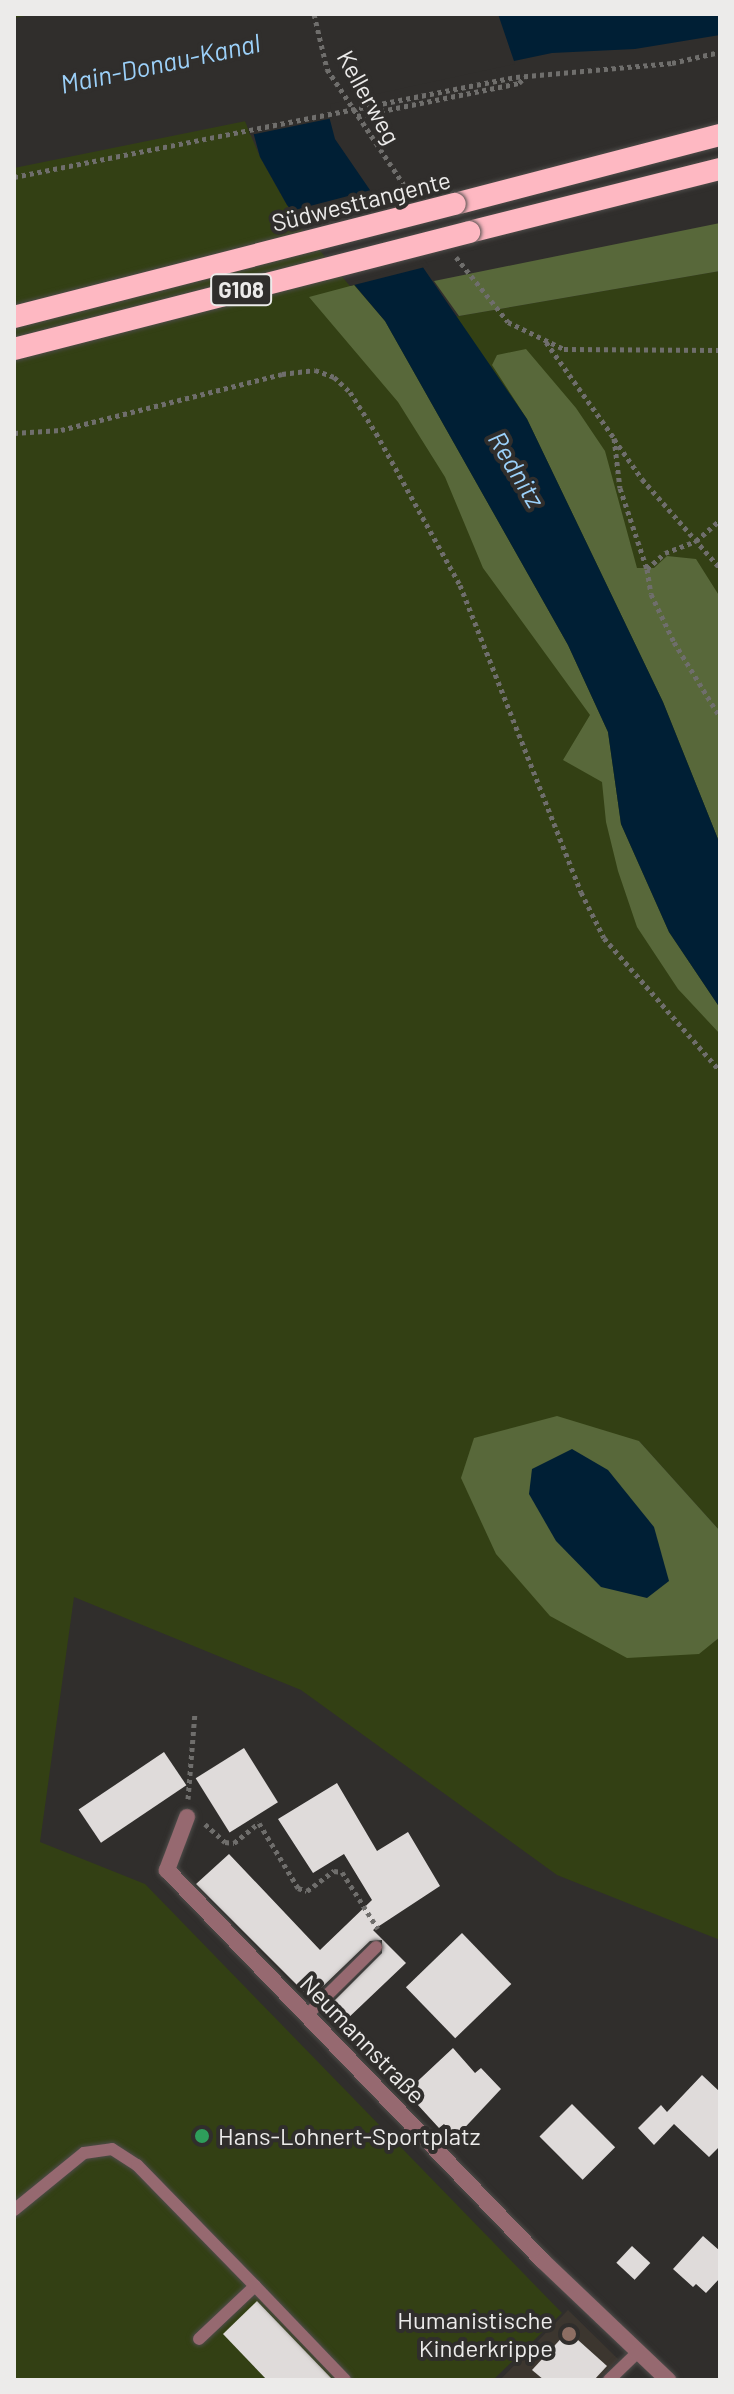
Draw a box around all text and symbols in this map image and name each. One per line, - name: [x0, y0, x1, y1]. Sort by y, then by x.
- water label: Main-Donau-Kanal: [57, 27, 263, 99]
- street label: Kellerweg: [331, 45, 407, 149]
- street label: Südwesttangente: [269, 165, 453, 237]
- road number: G108: [209, 272, 273, 308]
- water label: Rednitz: [482, 425, 552, 513]
- street label: Neumannstraße: [295, 1969, 431, 2109]
- place label: Hans-Lohnert-Sportplatz: [218, 2122, 480, 2150]
- marker: Hans-Lohnert-Sportplatz: [193, 2127, 211, 2145]
- place label: Humanistische Kinderkrippe: [397, 2306, 553, 2362]
- marker: Humanistische Kinderkrippe: [560, 2325, 578, 2343]

